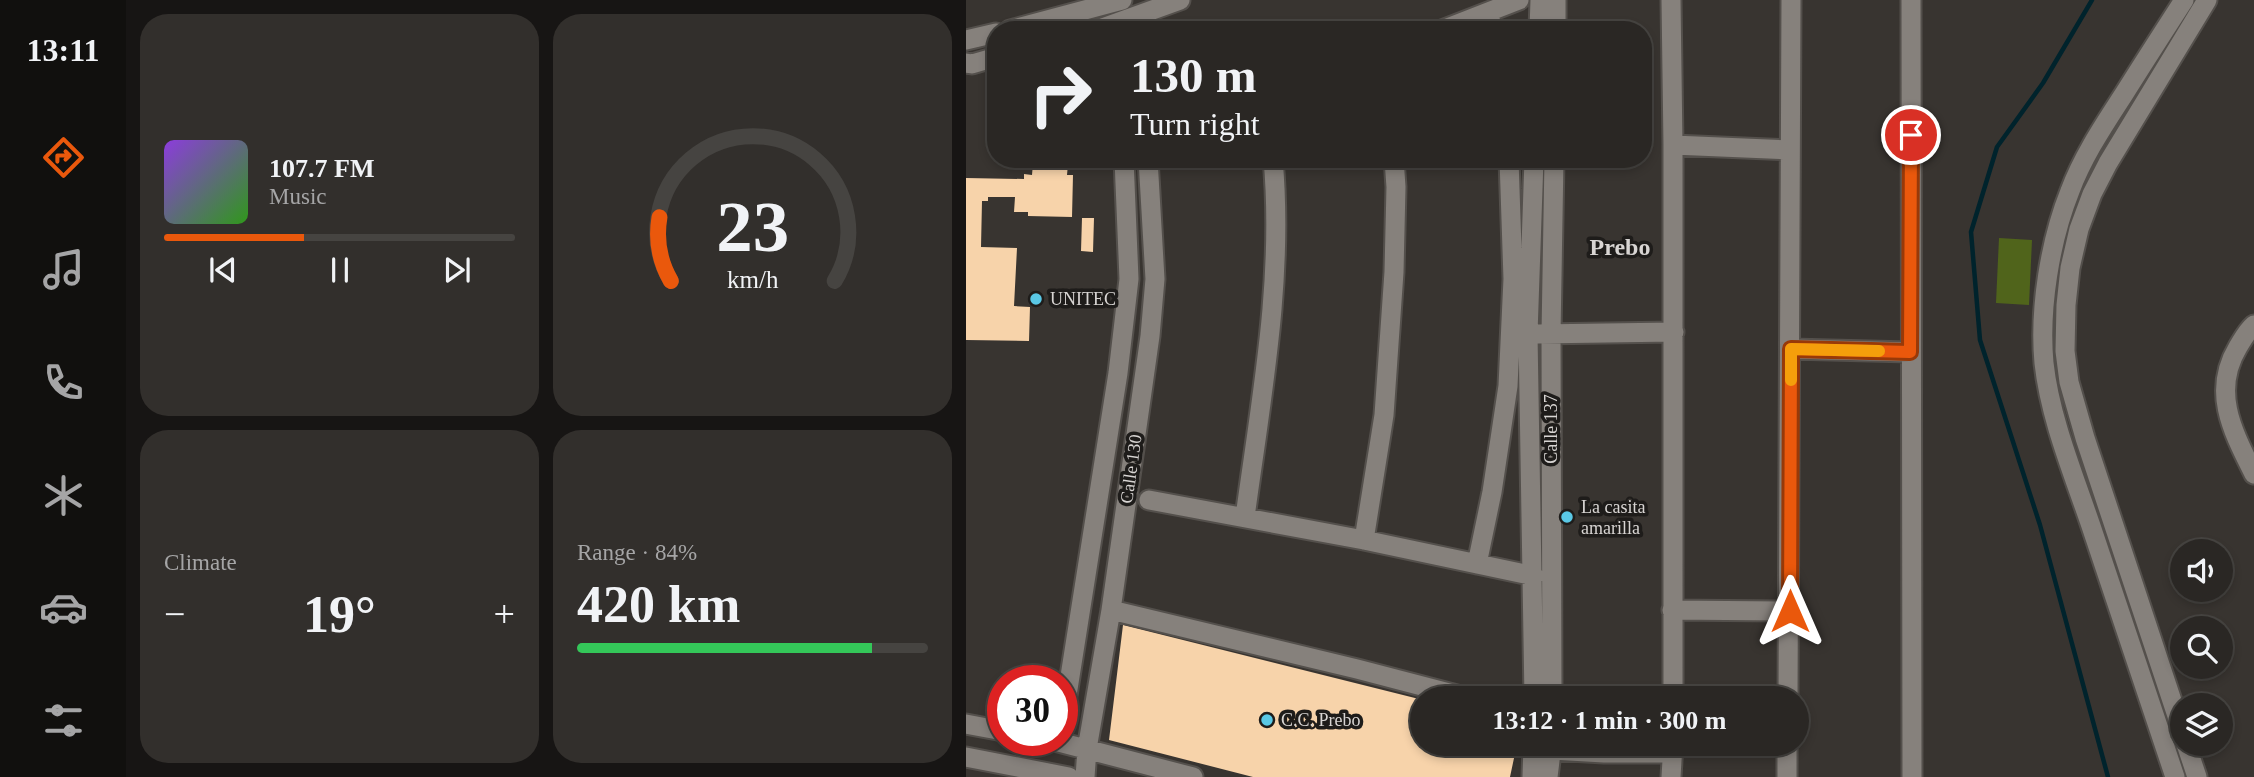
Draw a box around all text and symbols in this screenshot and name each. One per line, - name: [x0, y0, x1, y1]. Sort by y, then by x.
- text: 13:11: [27, 32, 99, 68]
- text: 130 m: [1130, 48, 1257, 103]
- icon: right: [1015, 49, 1106, 140]
- pin: [1881, 105, 1941, 165]
- text: Turn right: [1130, 106, 1260, 142]
- icon: arrive: [1892, 116, 1930, 154]
- icon: directions: [39, 133, 88, 182]
- text: 107.7 FM: [269, 154, 374, 183]
- text: Music: [269, 184, 327, 209]
- text: 23: [716, 186, 789, 267]
- district label: Prebo: [1590, 234, 1650, 260]
- icon: music: [39, 245, 88, 294]
- icon: previous: [204, 251, 242, 289]
- icon: pause: [321, 251, 359, 289]
- icon: next: [438, 251, 476, 289]
- text: km/h: [727, 266, 779, 293]
- place label: UNITEC: [1050, 289, 1116, 309]
- marker: UNITEC: [1028, 291, 1044, 307]
- icon: phone: [39, 358, 88, 407]
- street label: Calle 137: [1541, 394, 1561, 464]
- street label: Calle 130: [1116, 433, 1146, 505]
- icon: climate: [39, 471, 88, 520]
- place label: La casita amarilla: [1581, 497, 1645, 538]
- marker: La casita amarilla: [1559, 509, 1575, 525]
- map controls: [2170, 539, 2233, 756]
- button: sound: [2170, 539, 2233, 602]
- text: Range · 84%: [577, 540, 697, 565]
- text: Climate: [164, 550, 237, 575]
- position arrow: [1753, 574, 1827, 648]
- text: 420 km: [577, 576, 740, 633]
- icon: car: [39, 583, 88, 632]
- text: 19°: [303, 586, 376, 643]
- text: −: [164, 593, 185, 635]
- text: +: [494, 593, 515, 635]
- button: search: [2170, 616, 2233, 679]
- speed limit sign: 30: [987, 665, 1078, 756]
- button: layers: [2170, 693, 2233, 756]
- icon: filters: [39, 696, 88, 745]
- text: 13:12 · 1 min · 300 m: [1493, 706, 1727, 735]
- place label: C.C. Prebo: [1281, 710, 1361, 730]
- marker: C.C. Prebo: [1259, 712, 1275, 728]

